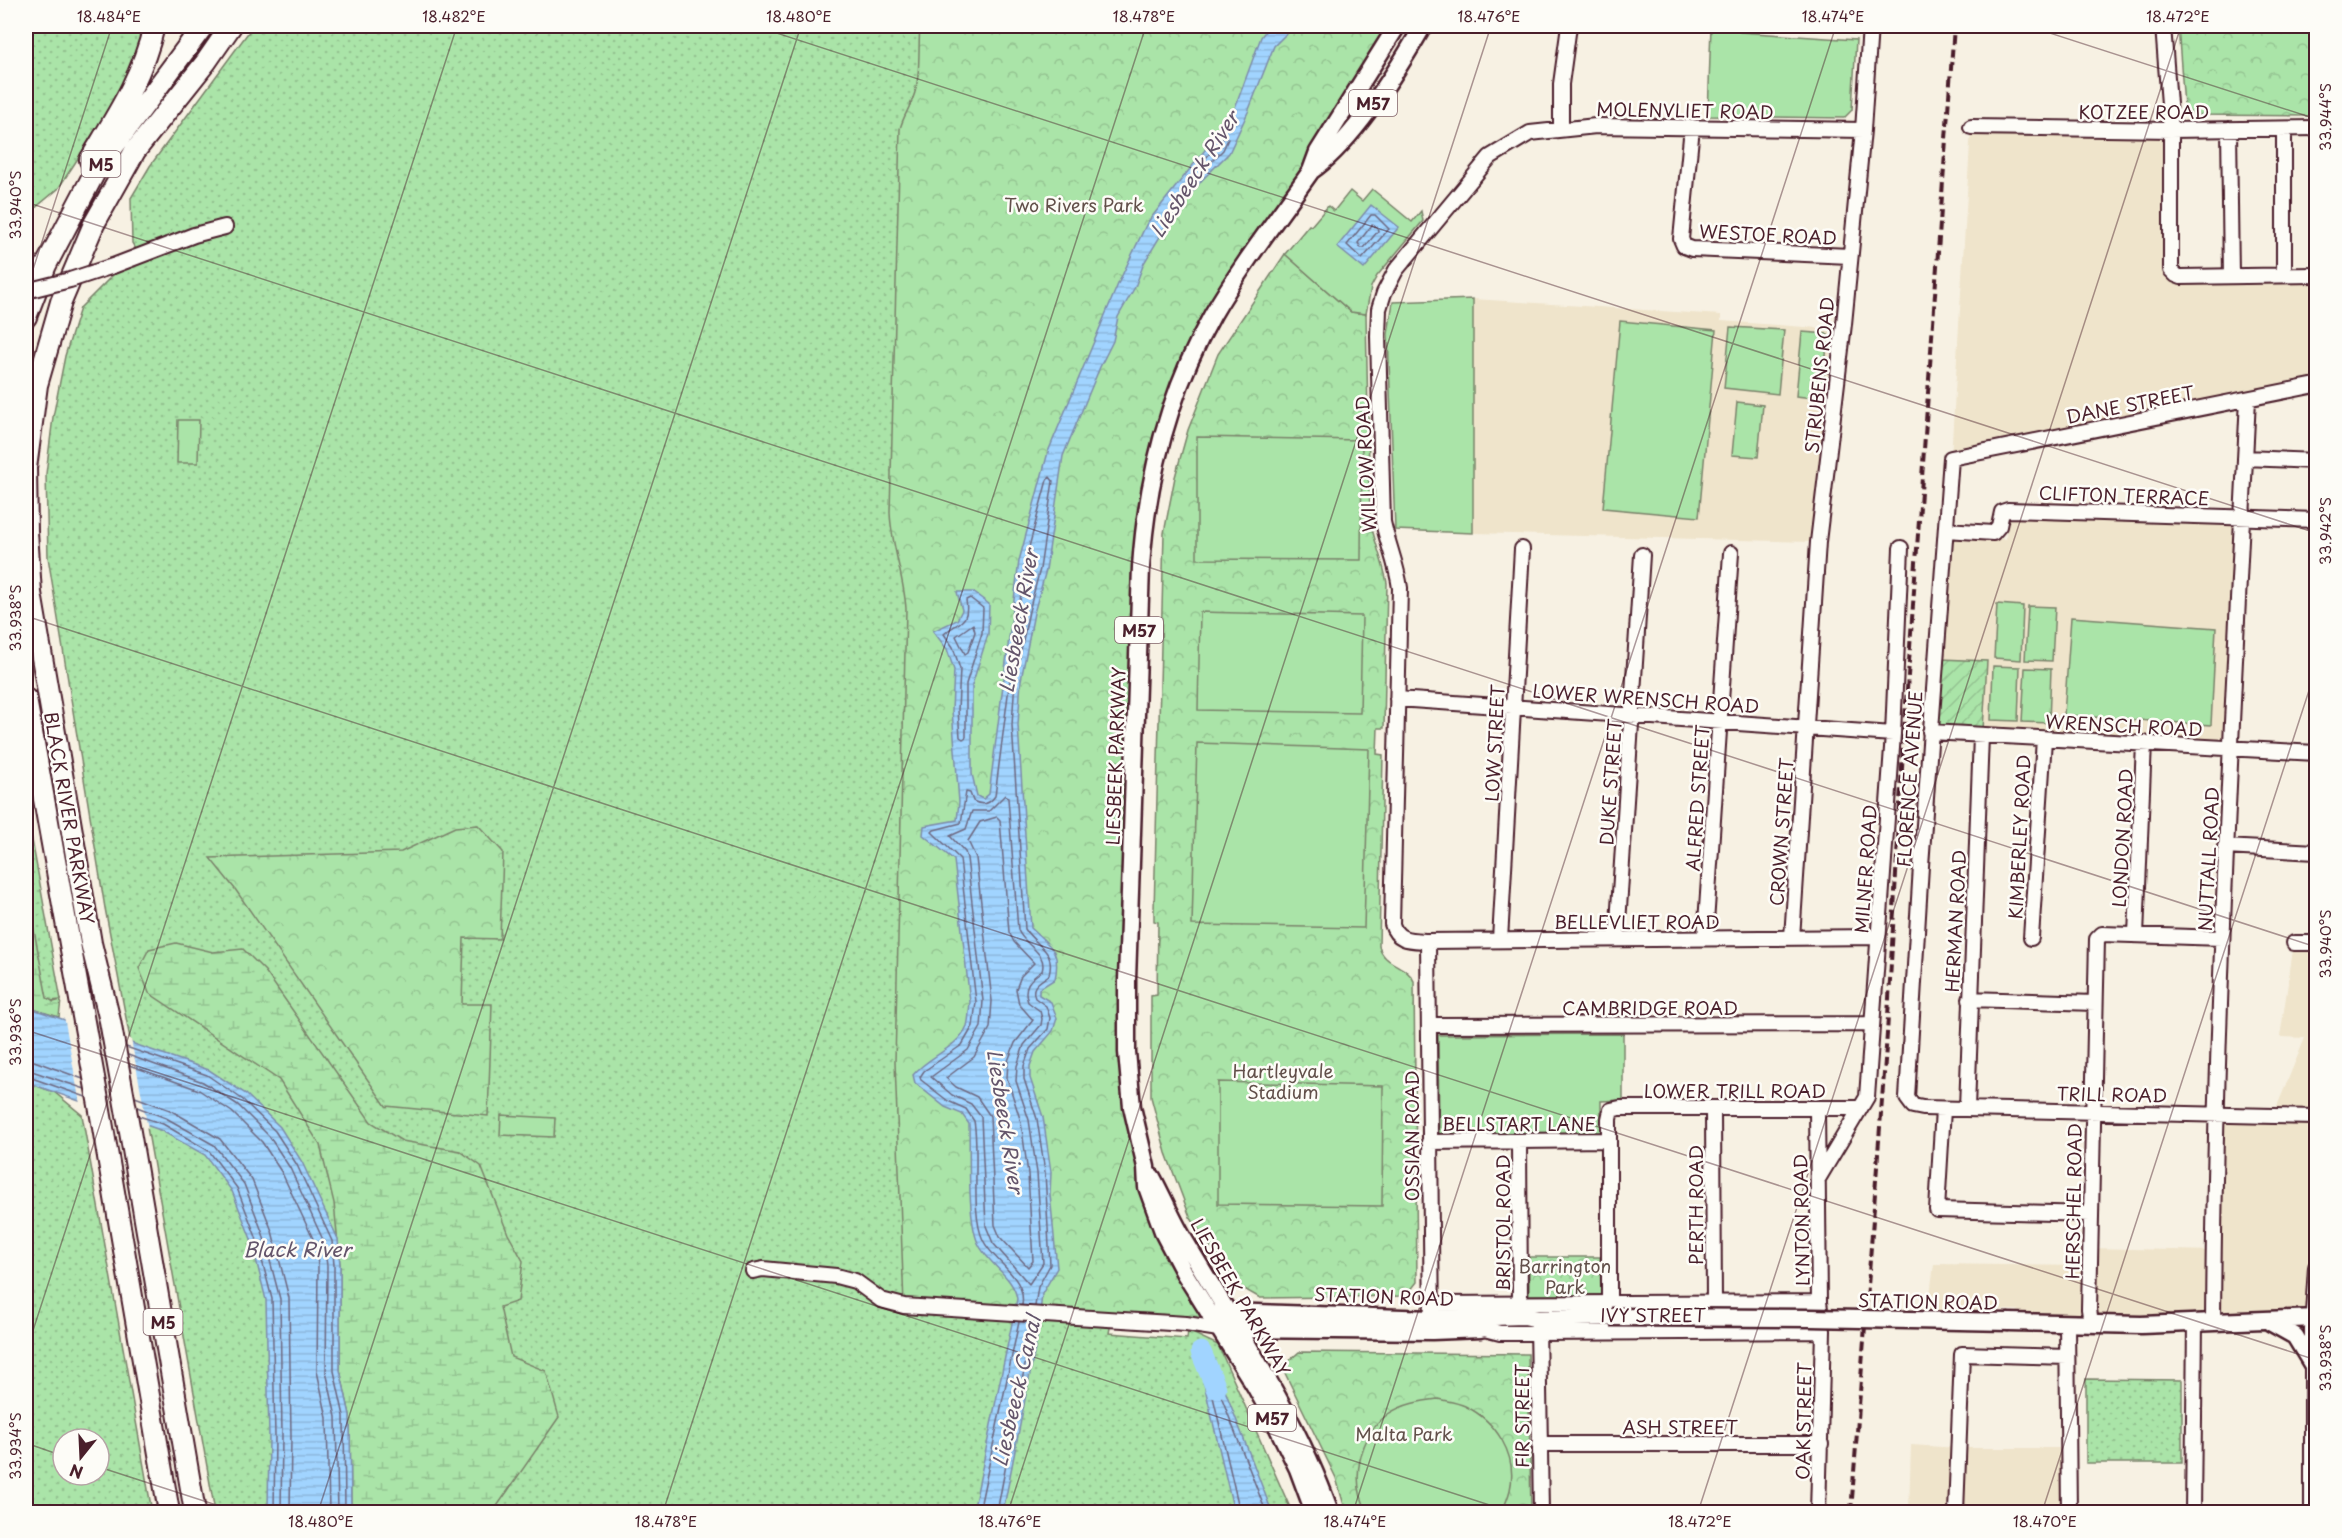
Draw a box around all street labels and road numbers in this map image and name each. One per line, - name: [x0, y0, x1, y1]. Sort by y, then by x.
- road number: M57: [1349, 90, 1397, 116]
- street label: MOLENVLIET ROAD: [1596, 95, 1774, 125]
- street label: KOTZEE ROAD: [2079, 98, 2209, 125]
- road number: M5: [82, 151, 120, 177]
- street label: WESTOE ROAD: [1698, 217, 1838, 251]
- street label: STRUBENS ROAD: [1797, 295, 1841, 455]
- street label: DANE STREET: [2063, 378, 2197, 430]
- street label: WILLOW ROAD: [1348, 395, 1382, 533]
- street label: CLIFTON TERRACE: [2038, 479, 2210, 511]
- road number: M57: [1115, 617, 1163, 643]
- street label: LIESBEEK PARKWAY: [1098, 666, 1132, 846]
- street label: LOWER WRENSCH ROAD: [1532, 677, 1760, 719]
- street label: LOW STREET: [1477, 683, 1511, 802]
- street label: FLORENCE AVENUE: [1889, 690, 1929, 868]
- street label: WRENSCH ROAD: [2045, 707, 2203, 743]
- street label: BLACK RIVER PARKWAY: [38, 710, 102, 927]
- street label: DUKE STREET: [1592, 717, 1628, 846]
- street label: ALFRED STREET: [1678, 723, 1716, 872]
- street label: KIMBERLEY ROAD: [2001, 754, 2037, 920]
- street label: CROWN STREET: [1762, 756, 1800, 907]
- street label: LONDON ROAD: [2105, 768, 2139, 908]
- street label: NUTTALL ROAD: [2191, 786, 2225, 932]
- street label: MILNER ROAD: [1847, 804, 1883, 934]
- street label: HERMAN ROAD: [1938, 849, 1972, 993]
- street label: BELLEVLIET ROAD: [1554, 908, 1720, 935]
- street label: CAMBRIDGE ROAD: [1562, 994, 1738, 1021]
- street label: OSSIAN ROAD: [1398, 1070, 1425, 1202]
- street label: LOWER TRILL ROAD: [1644, 1077, 1826, 1104]
- street label: TRILL ROAD: [2057, 1080, 2167, 1108]
- street label: BELLSTART LANE: [1442, 1110, 1596, 1137]
- street label: HERSCHEL ROAD: [2058, 1123, 2088, 1279]
- street label: PERTH ROAD: [1682, 1145, 1709, 1265]
- street label: BRISTOL ROAD: [1489, 1154, 1516, 1292]
- street label: LYNTON ROAD: [1786, 1154, 1816, 1286]
- street label: LIESBEEK PARKWAY: [1185, 1213, 1298, 1381]
- street label: STATION ROAD: [1314, 1280, 1454, 1312]
- street label: STATION ROAD: [1858, 1286, 1998, 1316]
- street label: IVY STREET: [1600, 1301, 1706, 1328]
- road number: M5: [144, 1309, 182, 1335]
- street label: OAK STREET: [1788, 1361, 1818, 1480]
- street label: FIR STREET: [1508, 1363, 1535, 1468]
- road number: M57: [1248, 1405, 1296, 1431]
- street label: ASH STREET: [1622, 1413, 1738, 1440]

